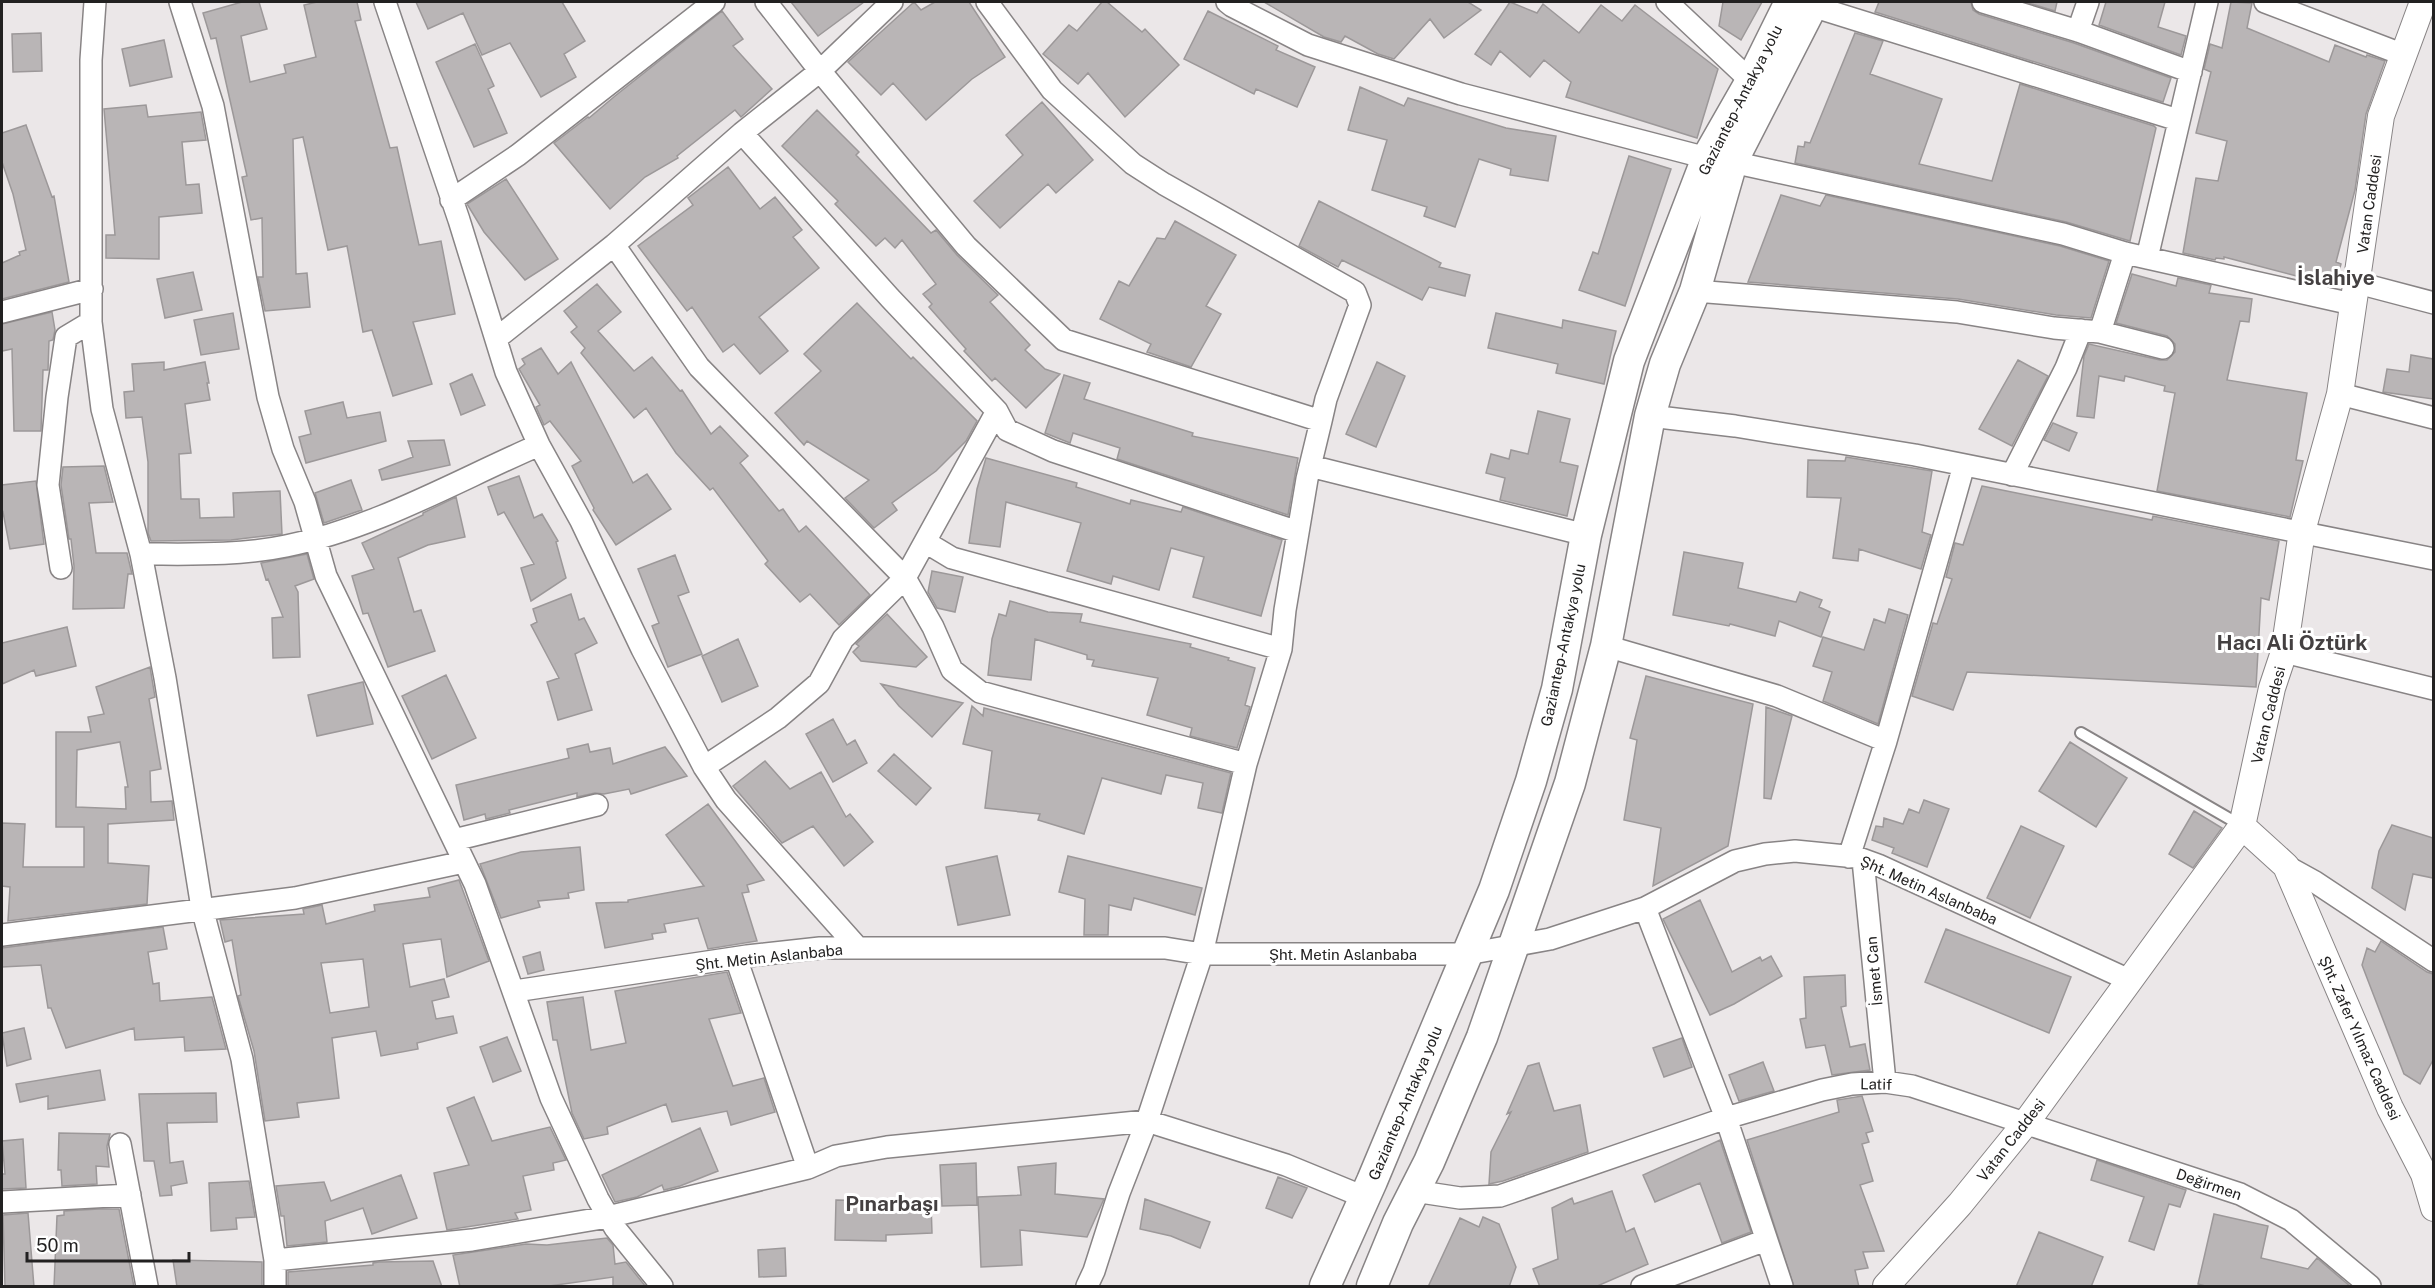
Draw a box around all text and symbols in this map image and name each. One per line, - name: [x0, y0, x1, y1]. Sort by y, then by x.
- street label: Gaziantep-Antakya yolu: [1695, 22, 1785, 178]
- street label: Vatan Caddesi: [2354, 153, 2384, 255]
- district label: İslahiye: [2297, 265, 2375, 290]
- street label: Gaziantep-Antakya yolu: [1537, 562, 1589, 728]
- district label: Hacı Ali Öztürk: [2217, 630, 2367, 655]
- street label: Vatan Caddesi: [2248, 664, 2288, 766]
- street label: Şht. Metin Aslanbaba: [1858, 852, 2000, 928]
- street label: İsmet Can: [1862, 936, 1886, 1007]
- street label: Şht. Metin Aslanbaba: [694, 941, 844, 973]
- street label: Şht. Metin Aslanbaba: [1269, 946, 1417, 963]
- street label: Şht. Zafer Yılmaz Caddesi: [2316, 953, 2404, 1123]
- street label: Gaziantep-Antakya yolu: [1365, 1023, 1445, 1183]
- street label: Latif: [1860, 1075, 1892, 1093]
- street label: Vatan Caddesi: [1974, 1095, 2048, 1185]
- street label: Değirmen: [2174, 1165, 2244, 1203]
- district label: Pınarbaşı: [845, 1191, 939, 1216]
- scale bar: [27, 1225, 189, 1263]
- text: 50 m: [36, 1235, 79, 1256]

